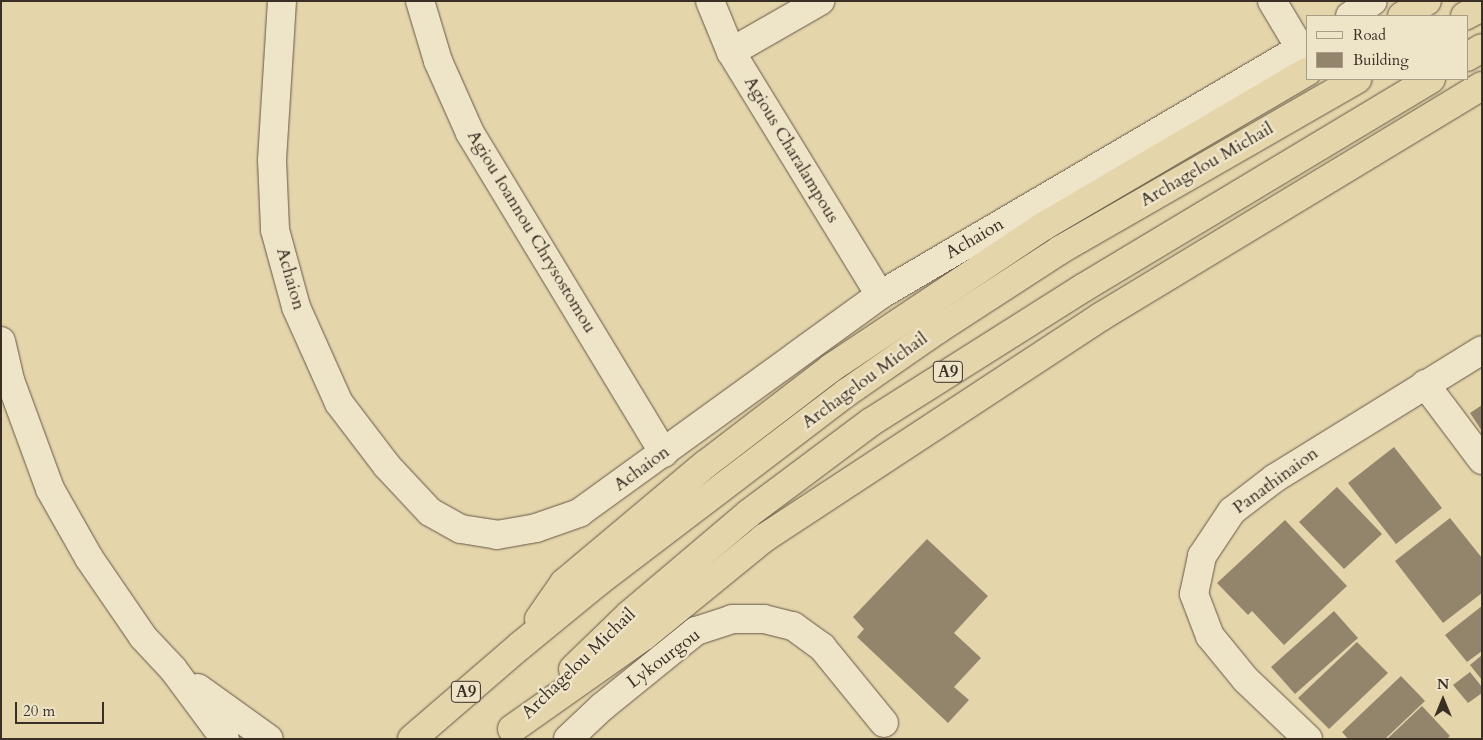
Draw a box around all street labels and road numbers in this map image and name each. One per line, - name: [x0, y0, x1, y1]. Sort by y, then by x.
- street label: Agious Charalampous: [739, 73, 843, 227]
- street label: Archagelou Michail: [1137, 118, 1277, 212]
- street label: Agiou Ioannou Chrysostomou: [462, 127, 600, 337]
- street label: Achaion: [942, 214, 1008, 264]
- street label: Achaion: [271, 245, 309, 313]
- street label: Archagelou Michail: [798, 328, 932, 434]
- road number: A9: [932, 358, 964, 386]
- street label: Achaion: [610, 442, 674, 496]
- street label: Panathinaion: [1229, 443, 1323, 519]
- street label: Archagelou Michail: [518, 604, 640, 724]
- street label: Lykourgou: [623, 625, 705, 693]
- road number: A9: [450, 679, 482, 706]

